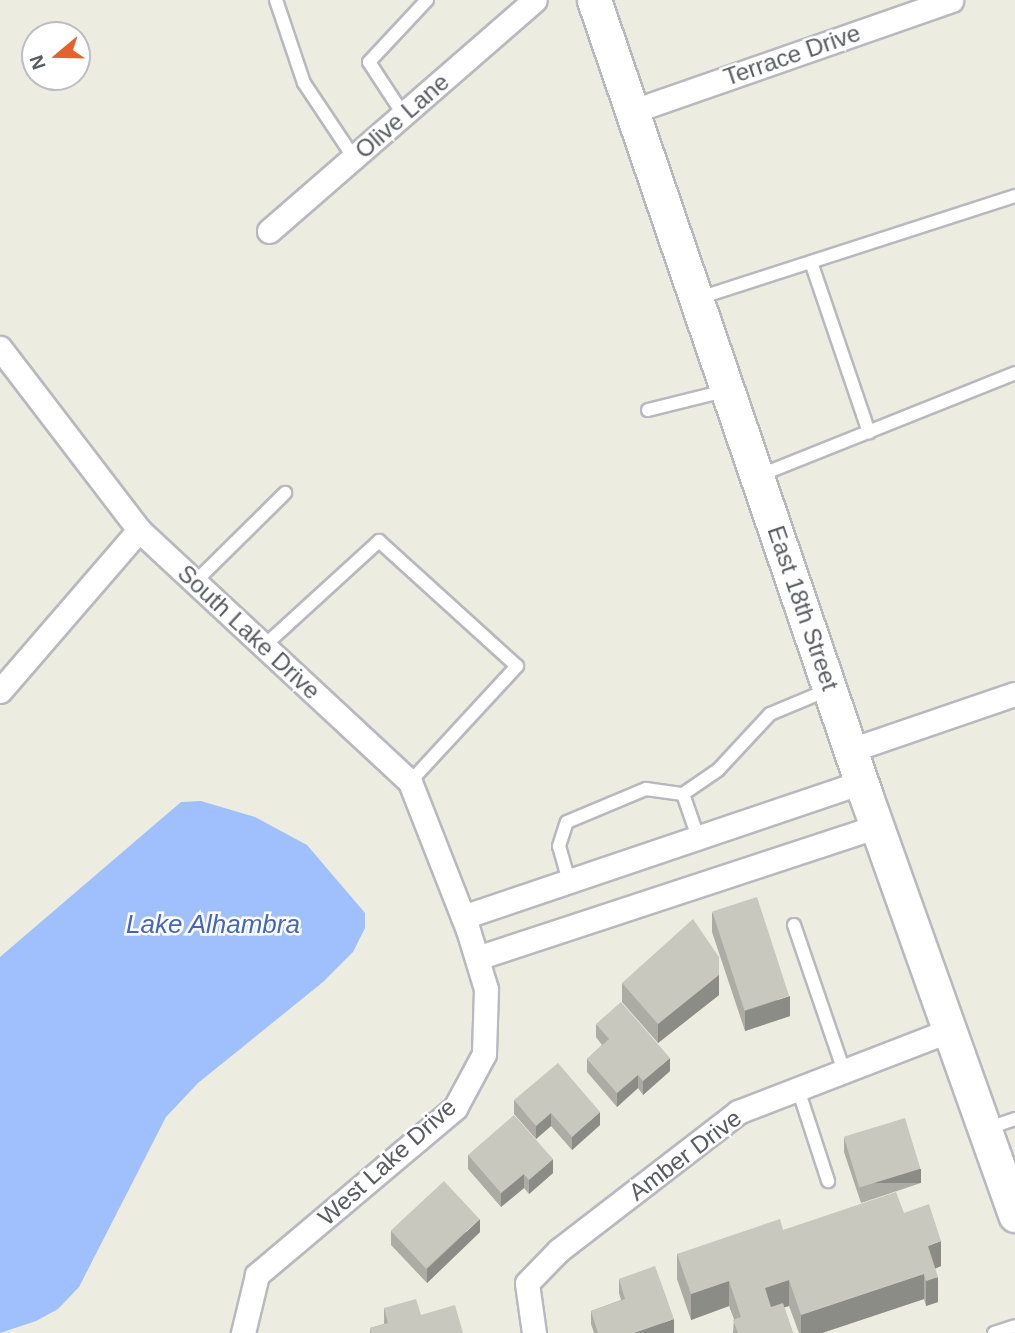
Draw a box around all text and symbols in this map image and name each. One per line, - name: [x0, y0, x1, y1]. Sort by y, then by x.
- street label: Terrace Drive: [720, 18, 864, 92]
- north arrow: [21, 21, 91, 91]
- text: N: [25, 52, 50, 72]
- street label: Olive Lane: [349, 67, 455, 165]
- street label: East 18th Street: [761, 522, 845, 694]
- street label: South Lake Drive: [172, 559, 326, 705]
- water label: Lake Alhambra: [126, 909, 300, 941]
- street label: West Lake Drive: [312, 1093, 462, 1231]
- street label: Amber Drive: [623, 1103, 747, 1207]

